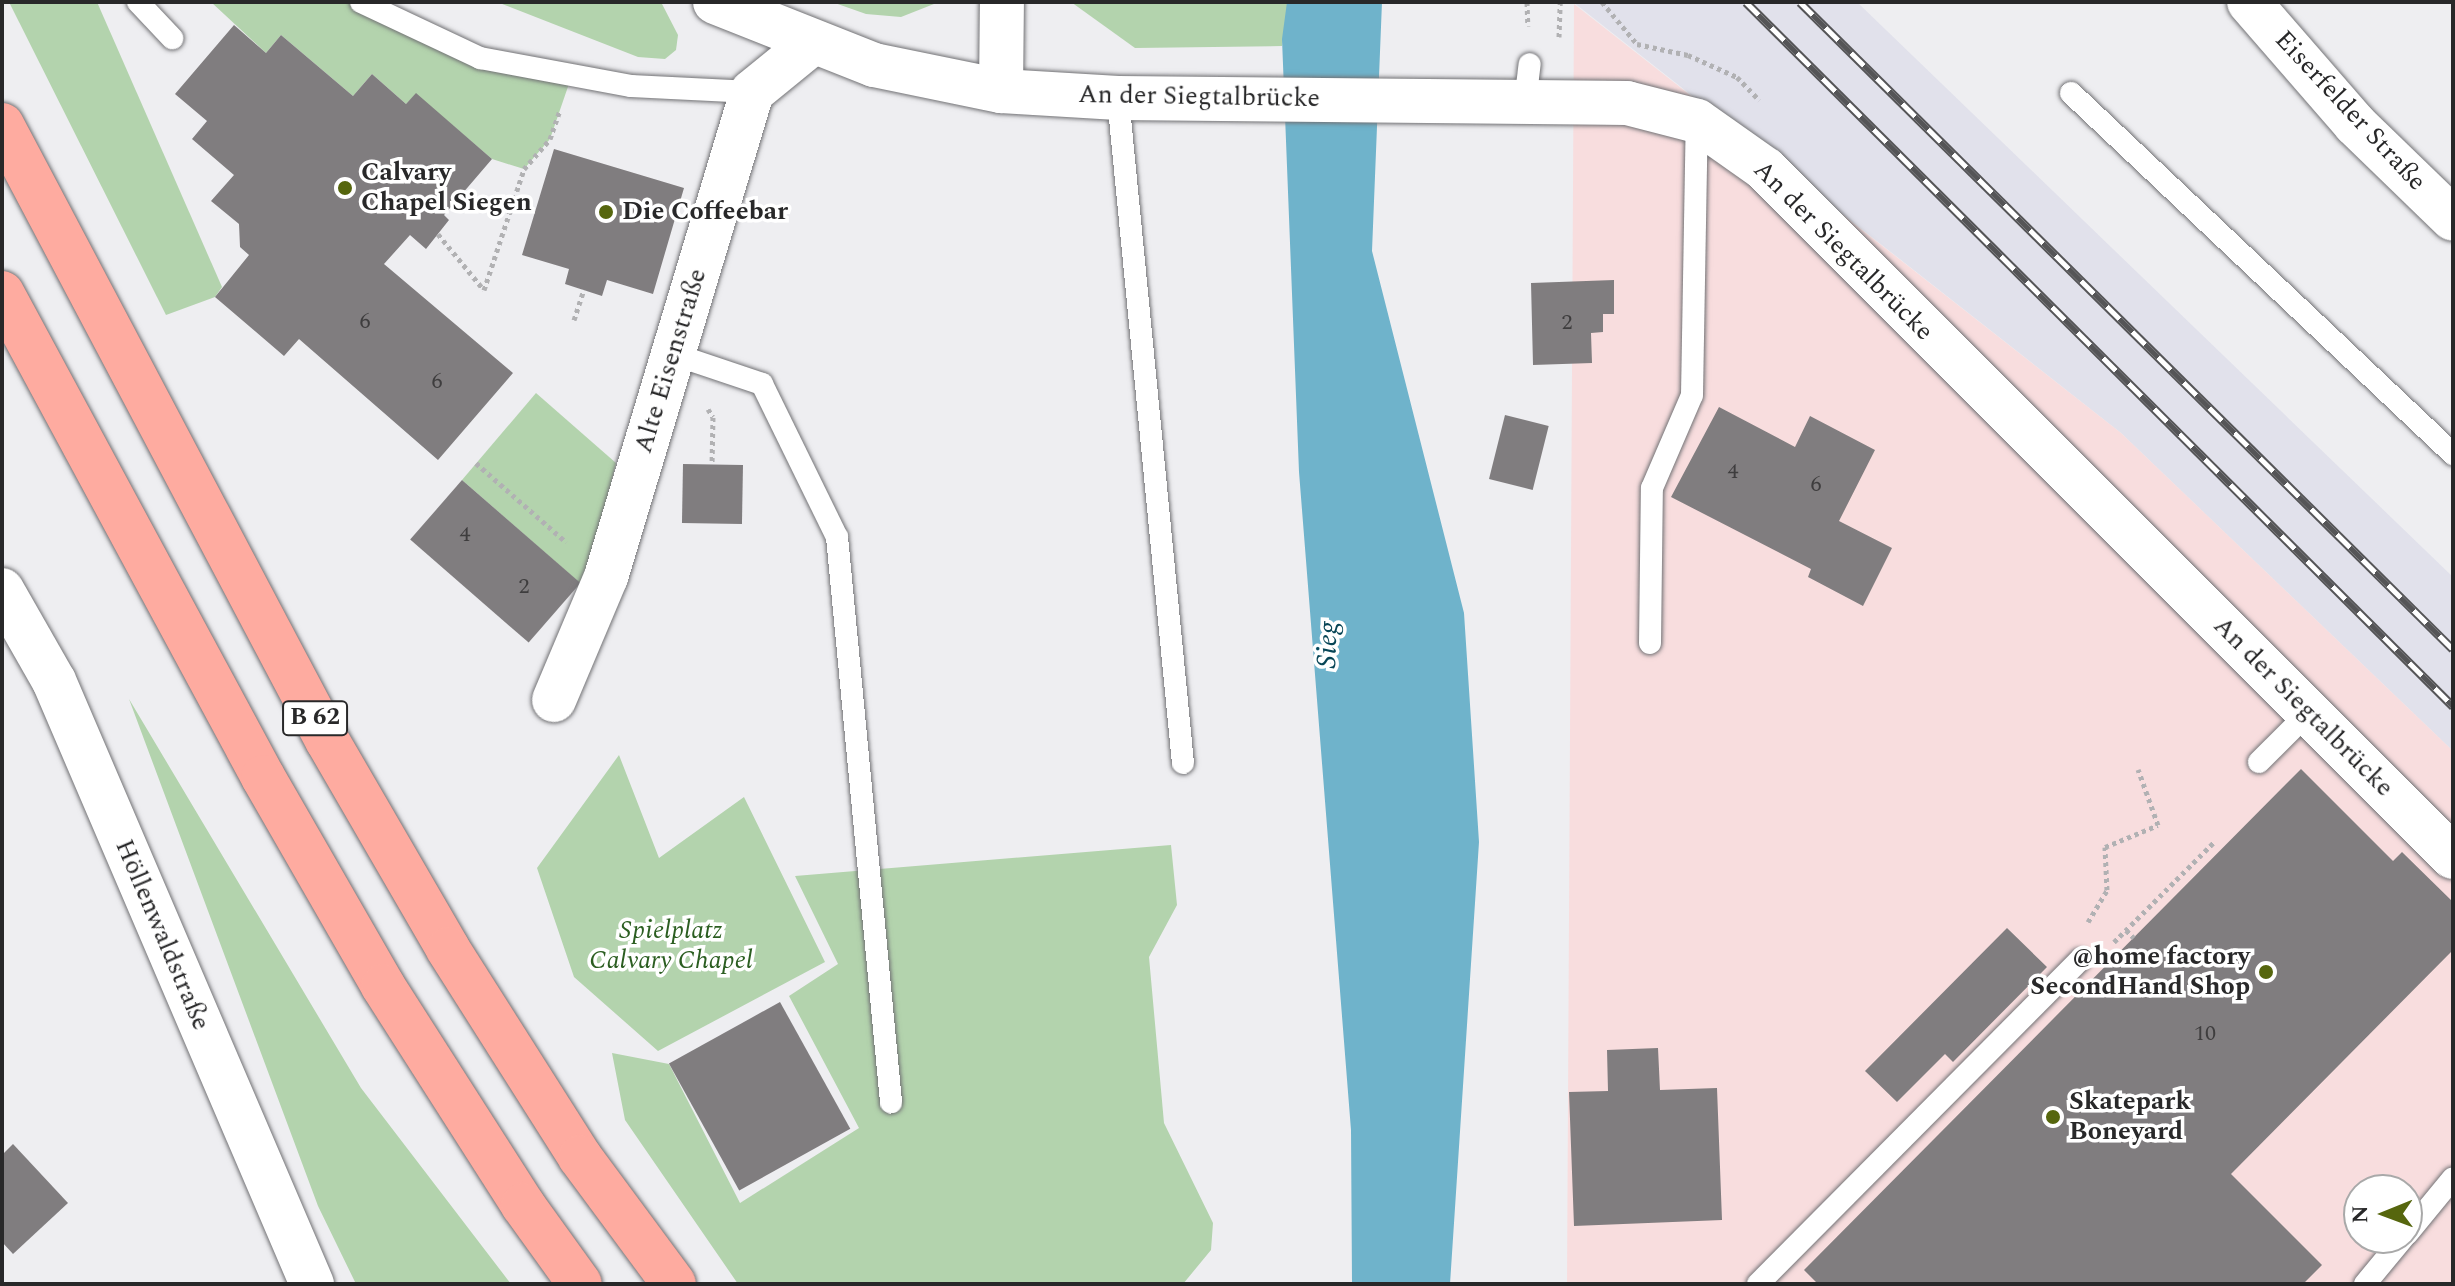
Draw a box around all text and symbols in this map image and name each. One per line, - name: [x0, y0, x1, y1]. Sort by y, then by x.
- street label: Eiserfelder Straße: [2268, 24, 2432, 198]
- street label: An der Siegtalbrücke: [1078, 79, 1320, 115]
- street label: An der Siegtalbrücke: [1747, 155, 1939, 347]
- place label: Calvary Chapel Siegen: [361, 157, 532, 218]
- marker: Calvary Chapel Siegen: [336, 179, 354, 197]
- place label: Die Coffeebar: [622, 196, 788, 228]
- marker: Die Coffeebar: [597, 203, 615, 221]
- street label: Alte Eisenstraße: [628, 265, 714, 457]
- house number: 6: [360, 309, 370, 335]
- house number: 2: [1562, 310, 1572, 336]
- house number: 6: [432, 369, 442, 395]
- house number: 4: [1728, 459, 1738, 485]
- house number: 6: [1811, 472, 1821, 498]
- house number: 4: [460, 522, 470, 548]
- house number: 2: [519, 574, 529, 600]
- street label: An der Siegtalbrücke: [2207, 611, 2399, 803]
- water label: Sieg: [1310, 621, 1346, 669]
- road number: B 62: [281, 698, 349, 738]
- street label: Höllenwaldstraße: [108, 835, 216, 1035]
- park label: Spielplatz Calvary Chapel: [589, 915, 753, 976]
- place label: @home factory SecondHand Shop: [2030, 941, 2250, 1002]
- marker: @home factory SecondHand Shop: [2257, 963, 2275, 981]
- house number: 10: [2194, 1021, 2216, 1047]
- place label: Skatepark Boneyard: [2069, 1086, 2191, 1148]
- marker: Skatepark Boneyard: [2044, 1108, 2062, 1126]
- north arrow: [2343, 1174, 2423, 1254]
- text: N: [2344, 1205, 2377, 1224]

